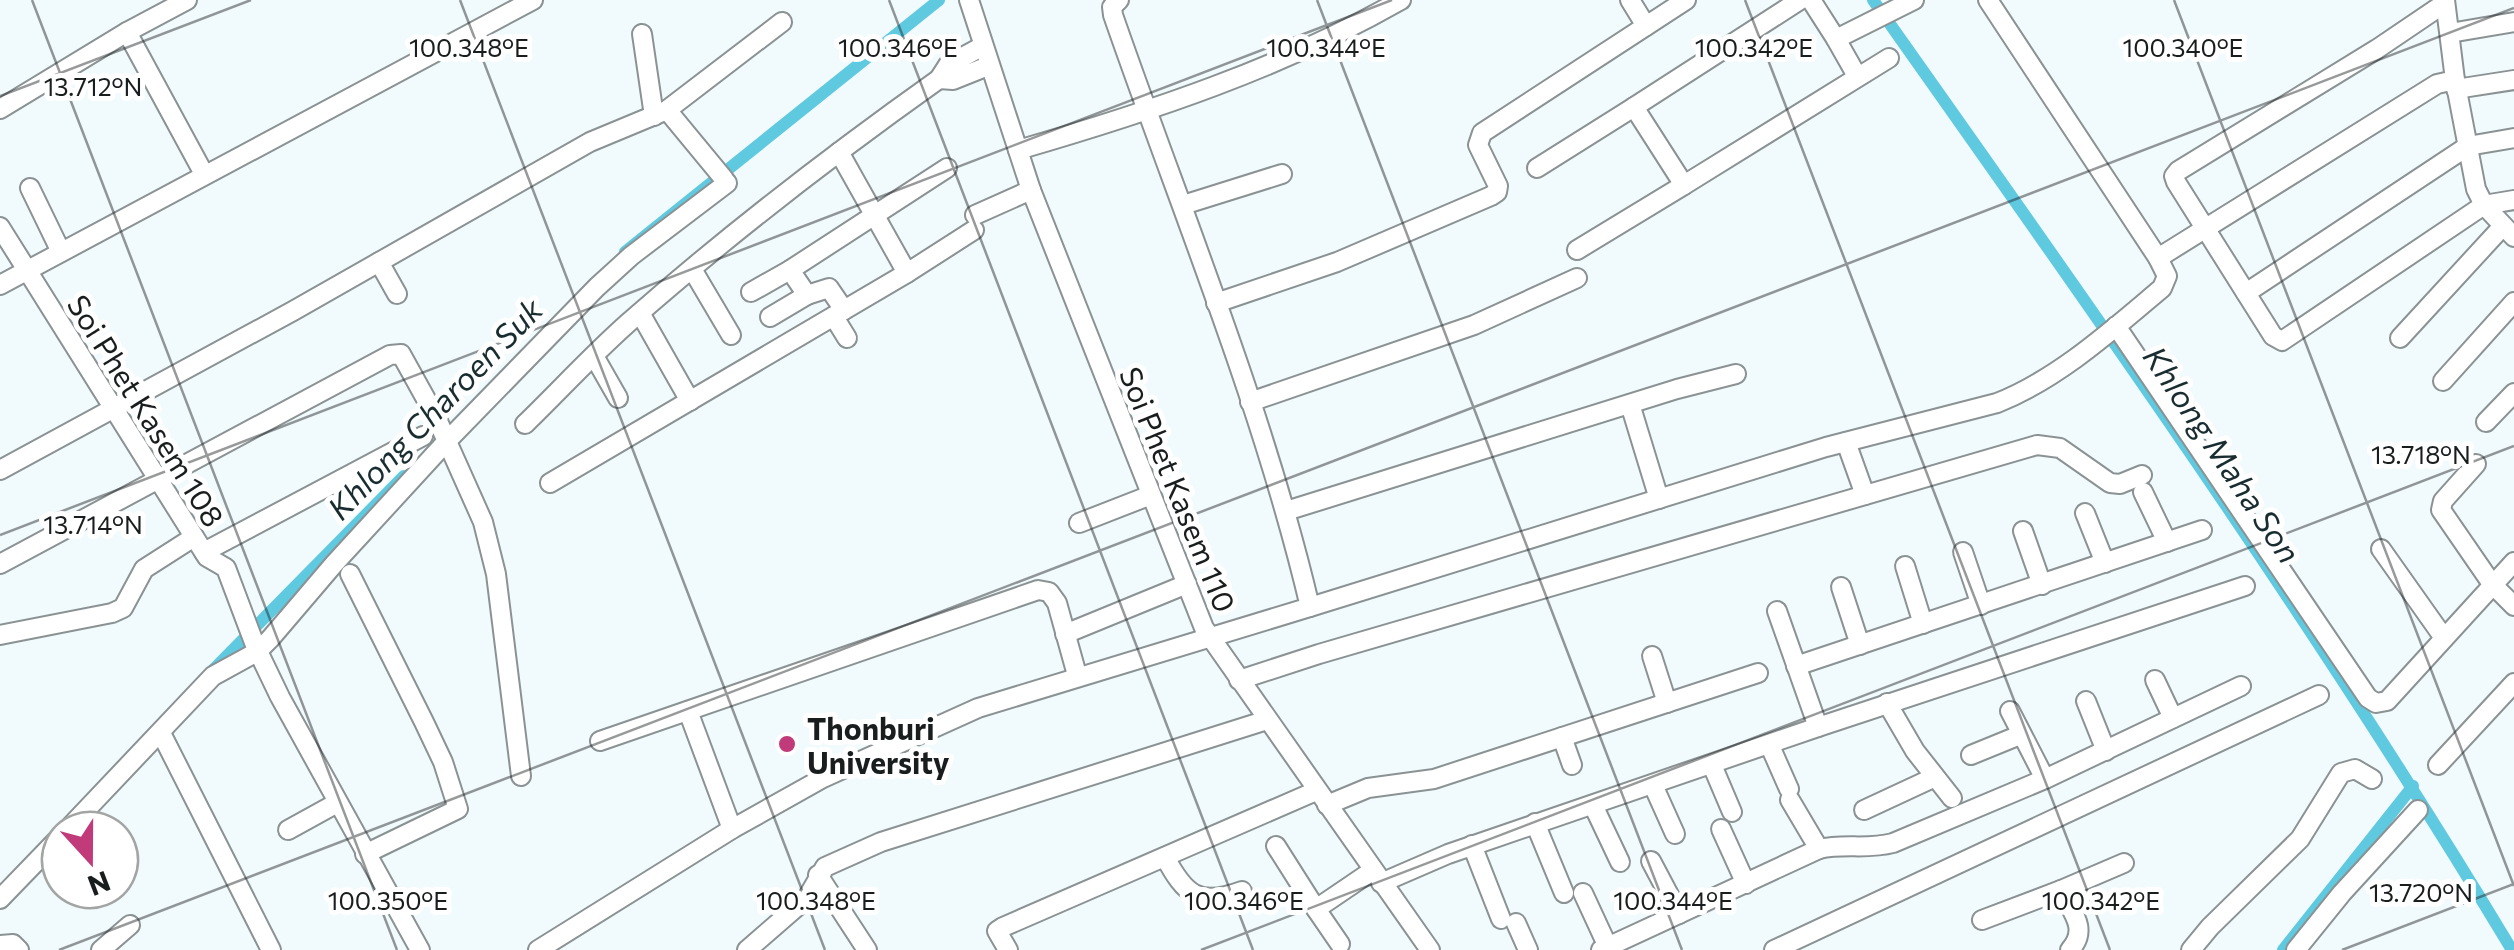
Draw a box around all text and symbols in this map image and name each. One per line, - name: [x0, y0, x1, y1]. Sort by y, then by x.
- text: 100.348°E: [409, 32, 529, 62]
- text: 100.346°E: [838, 32, 958, 62]
- text: 100.344°E: [1266, 32, 1386, 62]
- text: 100.342°E: [1695, 32, 1813, 62]
- text: 100.340°E: [2123, 32, 2243, 62]
- text: 13.712°N: [44, 71, 142, 101]
- street label: Soi Phet Kasem 108: [61, 287, 233, 533]
- water label: Khlong Charoen Suk: [318, 288, 550, 527]
- water label: Khlong Maha Son: [2136, 338, 2310, 570]
- street label: Soi Phet Kasem 110: [1113, 361, 1245, 617]
- text: 13.718°N: [2371, 439, 2471, 469]
- text: 13.714°N: [43, 509, 143, 539]
- place label: Thonburi University: [807, 709, 950, 780]
- marker: Thonburi University: [776, 733, 798, 755]
- north arrow: [40, 810, 140, 910]
- text: N: [83, 865, 115, 904]
- text: 13.720°N: [2369, 877, 2473, 907]
- text: 100.350°E: [328, 885, 448, 915]
- text: 100.348°E: [756, 885, 876, 915]
- text: 100.346°E: [1184, 885, 1304, 915]
- text: 100.344°E: [1613, 885, 1733, 915]
- text: 100.342°E: [2042, 885, 2160, 915]

